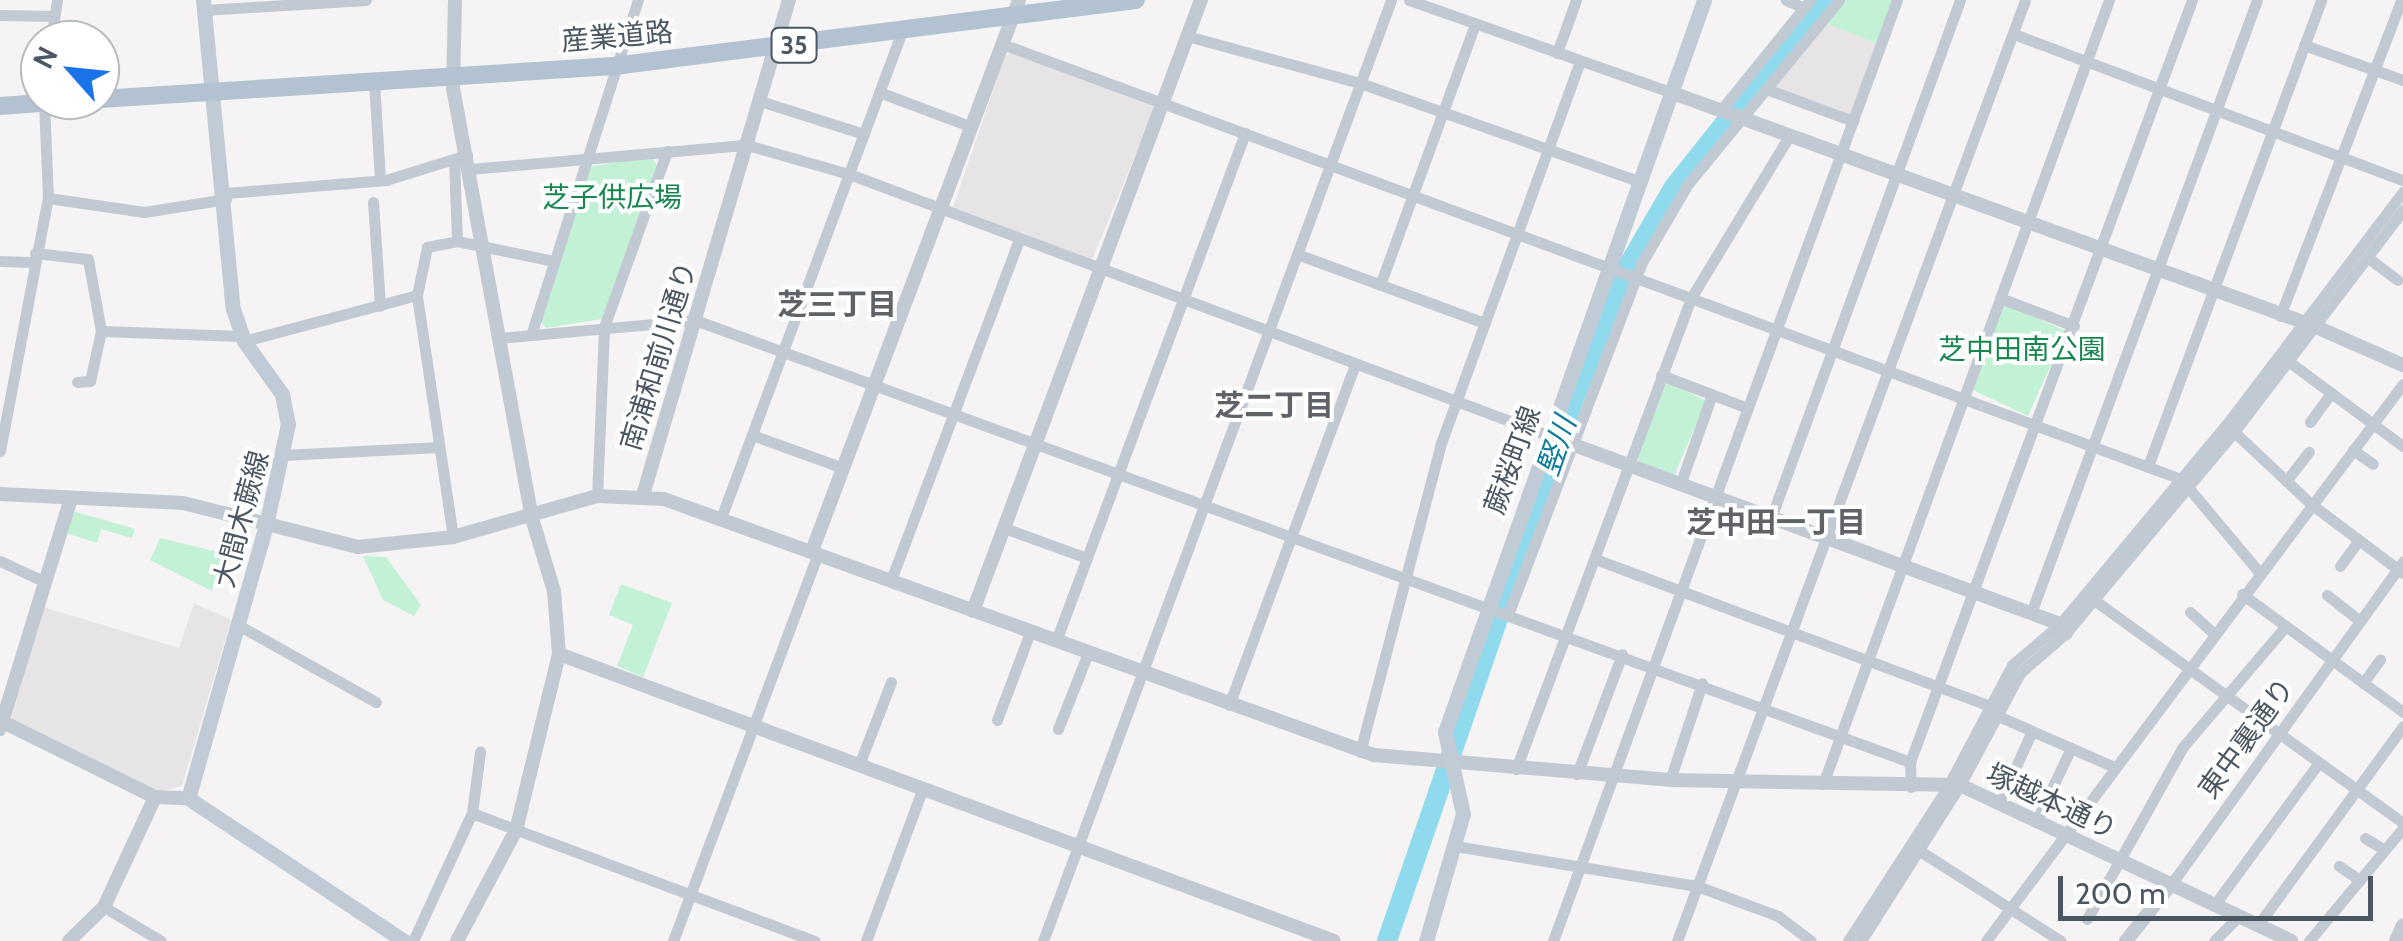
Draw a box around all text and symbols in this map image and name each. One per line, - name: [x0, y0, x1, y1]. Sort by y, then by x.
- street label: 産業道路: [560, 14, 674, 58]
- north arrow: [20, 20, 120, 120]
- road number: 35: [769, 25, 819, 65]
- text: N: [25, 41, 65, 74]
- park label: 芝子供広場: [542, 180, 682, 214]
- street label: 南浦和前川通り: [613, 257, 703, 455]
- district label: 芝三丁目: [777, 287, 897, 323]
- park label: 芝中田南公園: [1938, 332, 2106, 366]
- district label: 芝二丁目: [1214, 388, 1334, 424]
- street label: 蕨桜町線: [1477, 402, 1547, 518]
- water label: 竪川: [1530, 412, 1584, 480]
- street label: 大間木蕨線: [207, 447, 275, 591]
- district label: 芝中田一丁目: [1686, 505, 1866, 541]
- street label: 東中裏通り: [2191, 671, 2301, 805]
- street label: 塚越本通り: [1981, 756, 2123, 846]
- scale bar: [2063, 856, 2378, 918]
- text: 200 m: [2075, 875, 2166, 912]

